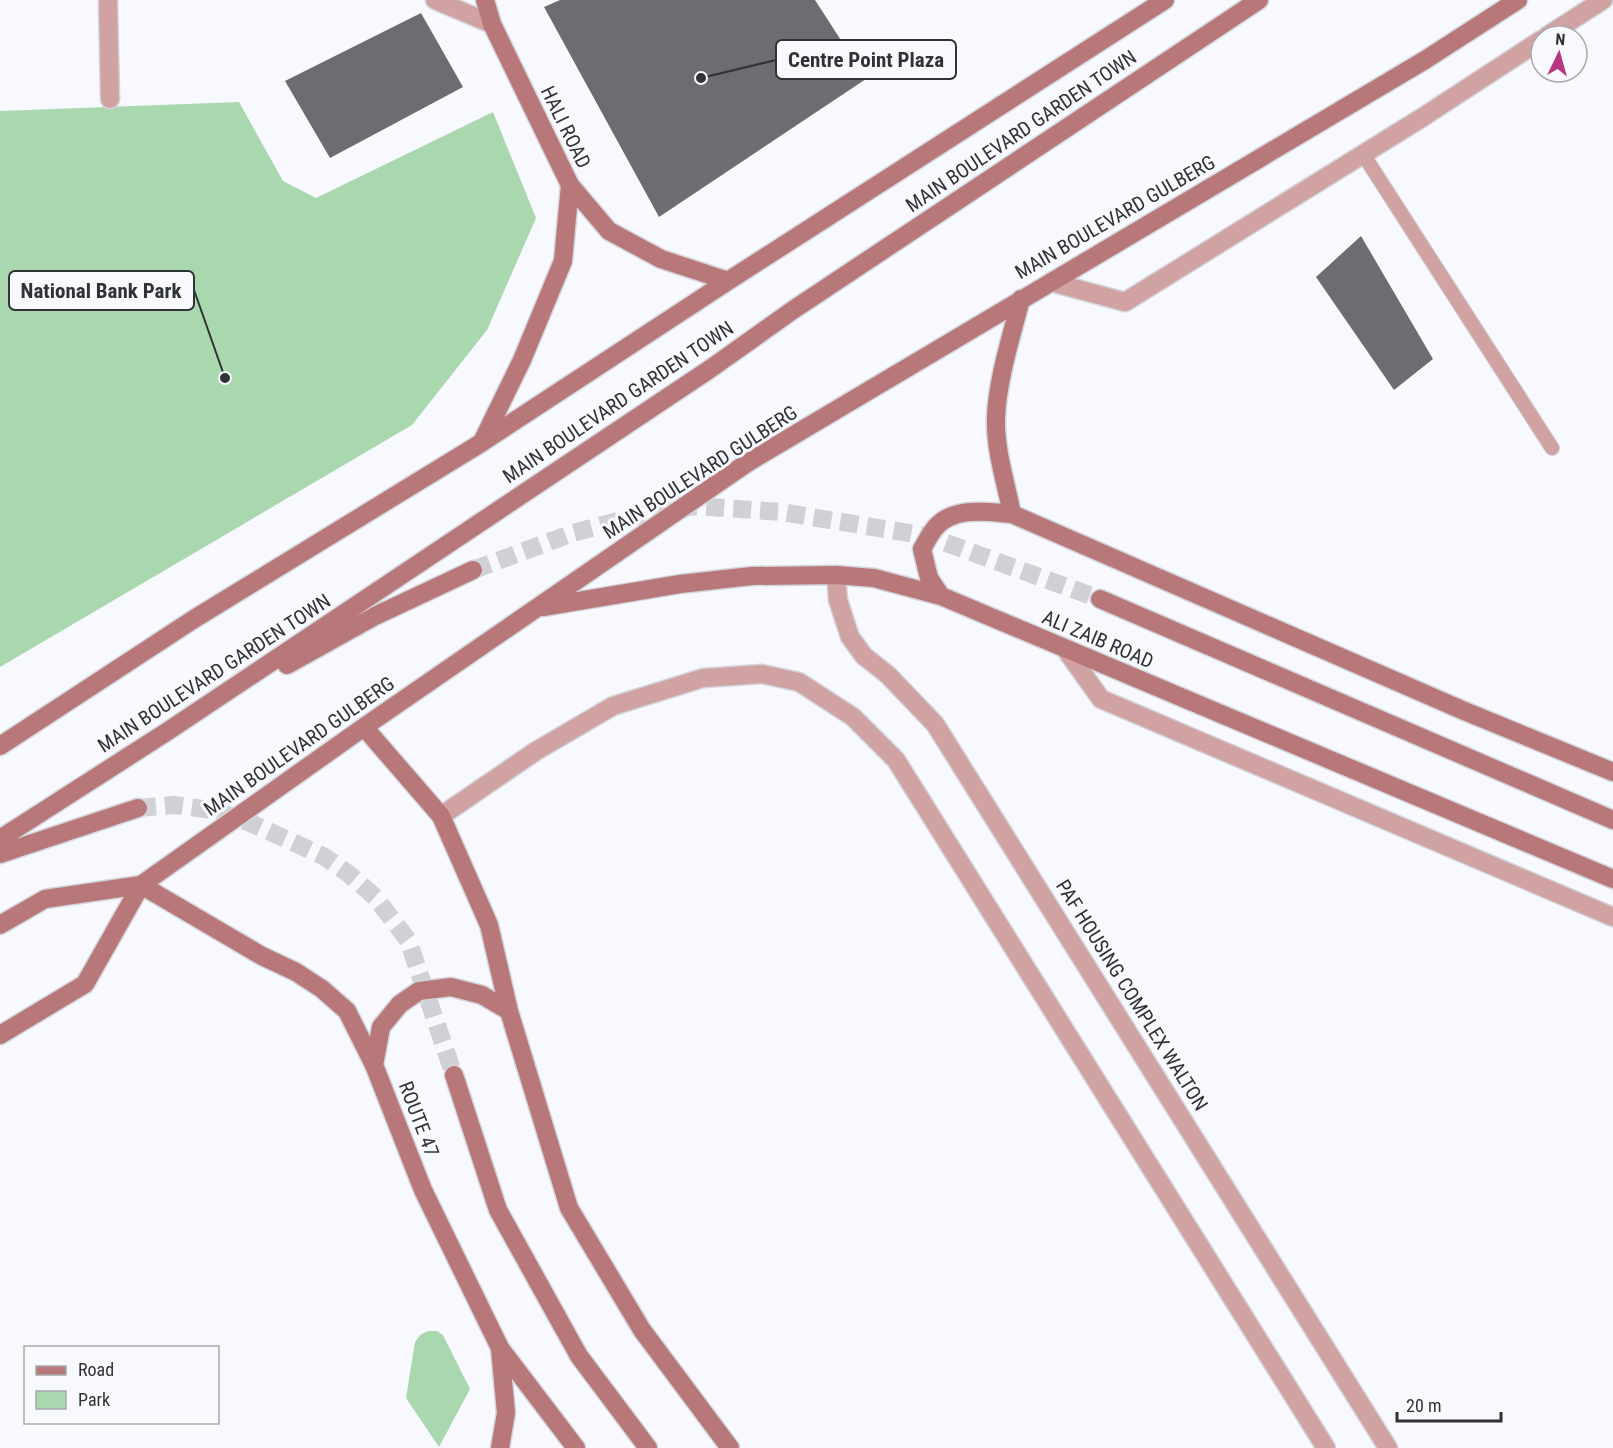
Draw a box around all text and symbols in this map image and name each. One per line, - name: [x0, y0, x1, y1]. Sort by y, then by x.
- north arrow: [1529, 24, 1589, 84]
- text: N: [1555, 30, 1566, 49]
- callout: Centre Point Plaza: [776, 40, 956, 79]
- street label: MAIN BOULEVARD GARDEN TOWN: [901, 45, 1141, 217]
- text: Centre Point Plaza: [788, 48, 944, 72]
- street label: HALI ROAD: [536, 82, 596, 172]
- street label: MAIN BOULEVARD GULBERG: [1011, 150, 1219, 284]
- callout: National Bank Park: [9, 271, 194, 310]
- text: National Bank Park: [21, 279, 182, 303]
- street label: MAIN BOULEVARD GARDEN TOWN: [498, 316, 738, 488]
- street label: MAIN BOULEVARD GULBERG: [598, 400, 802, 544]
- street label: MAIN BOULEVARD GARDEN TOWN: [93, 589, 335, 757]
- street label: ALI ZAIB ROAD: [1039, 605, 1157, 673]
- street label: MAIN BOULEVARD GULBERG: [199, 671, 399, 821]
- street label: PAF HOUSING COMPLEX WALTON: [1051, 875, 1213, 1115]
- street label: ROUTE 47: [394, 1078, 444, 1160]
- legend: [24, 1346, 219, 1424]
- text: Road: [78, 1359, 114, 1380]
- scale bar: [1397, 1385, 1500, 1423]
- text: Park: [78, 1389, 110, 1410]
- text: 20 m: [1406, 1395, 1441, 1416]

